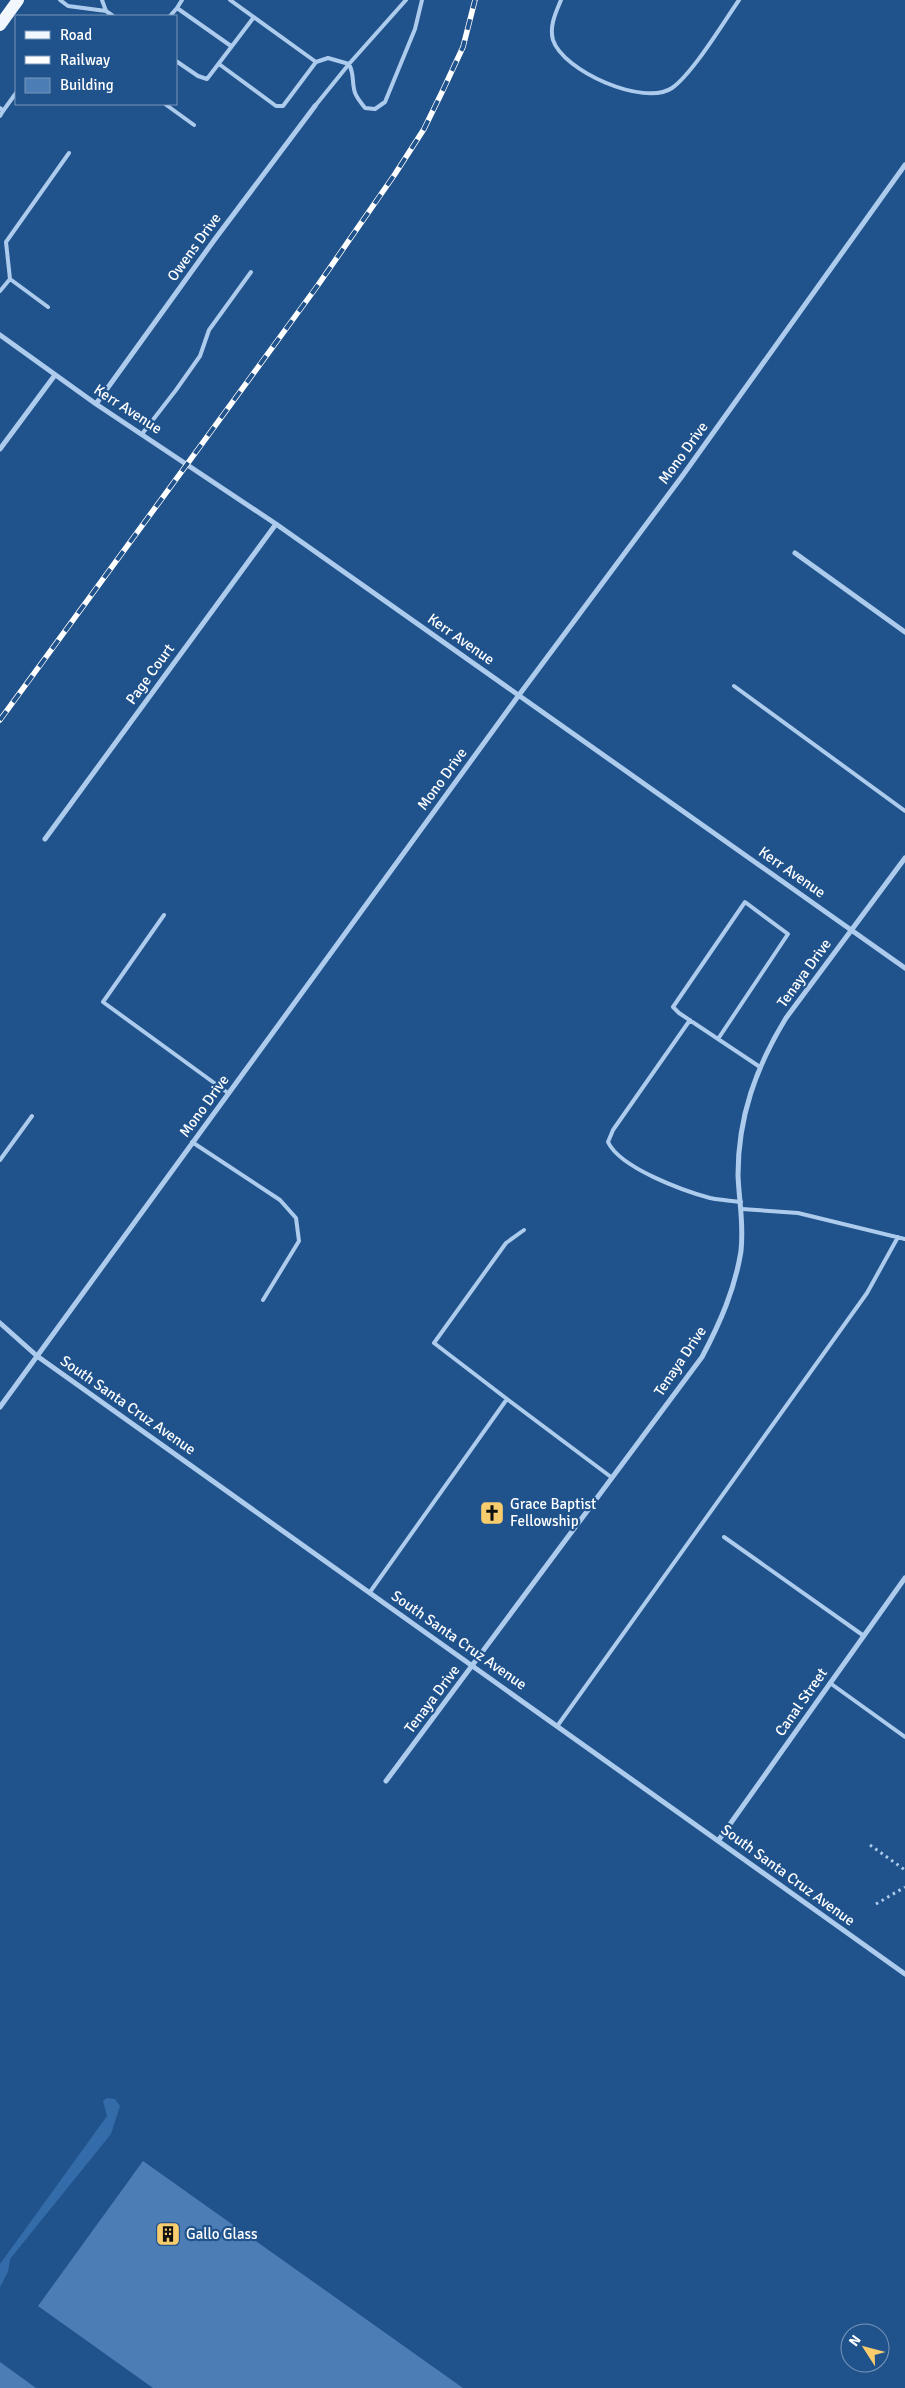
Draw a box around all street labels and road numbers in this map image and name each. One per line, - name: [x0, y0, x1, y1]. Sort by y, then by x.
- street label: Owens Drive: [163, 210, 225, 284]
- street label: Kerr Avenue: [91, 380, 165, 438]
- street label: Mono Drive: [654, 418, 712, 488]
- street label: Kerr Avenue: [424, 609, 498, 669]
- street label: Page Court: [122, 640, 178, 708]
- street label: Mono Drive: [413, 744, 471, 814]
- street label: Kerr Avenue: [755, 842, 829, 902]
- street label: Tenaya Drive: [773, 935, 835, 1011]
- street label: Mono Drive: [175, 1071, 233, 1141]
- street label: Tenaya Drive: [650, 1323, 710, 1399]
- street label: South Santa Cruz Avenue: [57, 1351, 199, 1459]
- street label: South Santa Cruz Avenue: [388, 1586, 530, 1694]
- street label: Tenaya Drive: [401, 1661, 463, 1737]
- street label: Canal Street: [771, 1664, 831, 1740]
- street label: South Santa Cruz Avenue: [718, 1820, 858, 1930]

